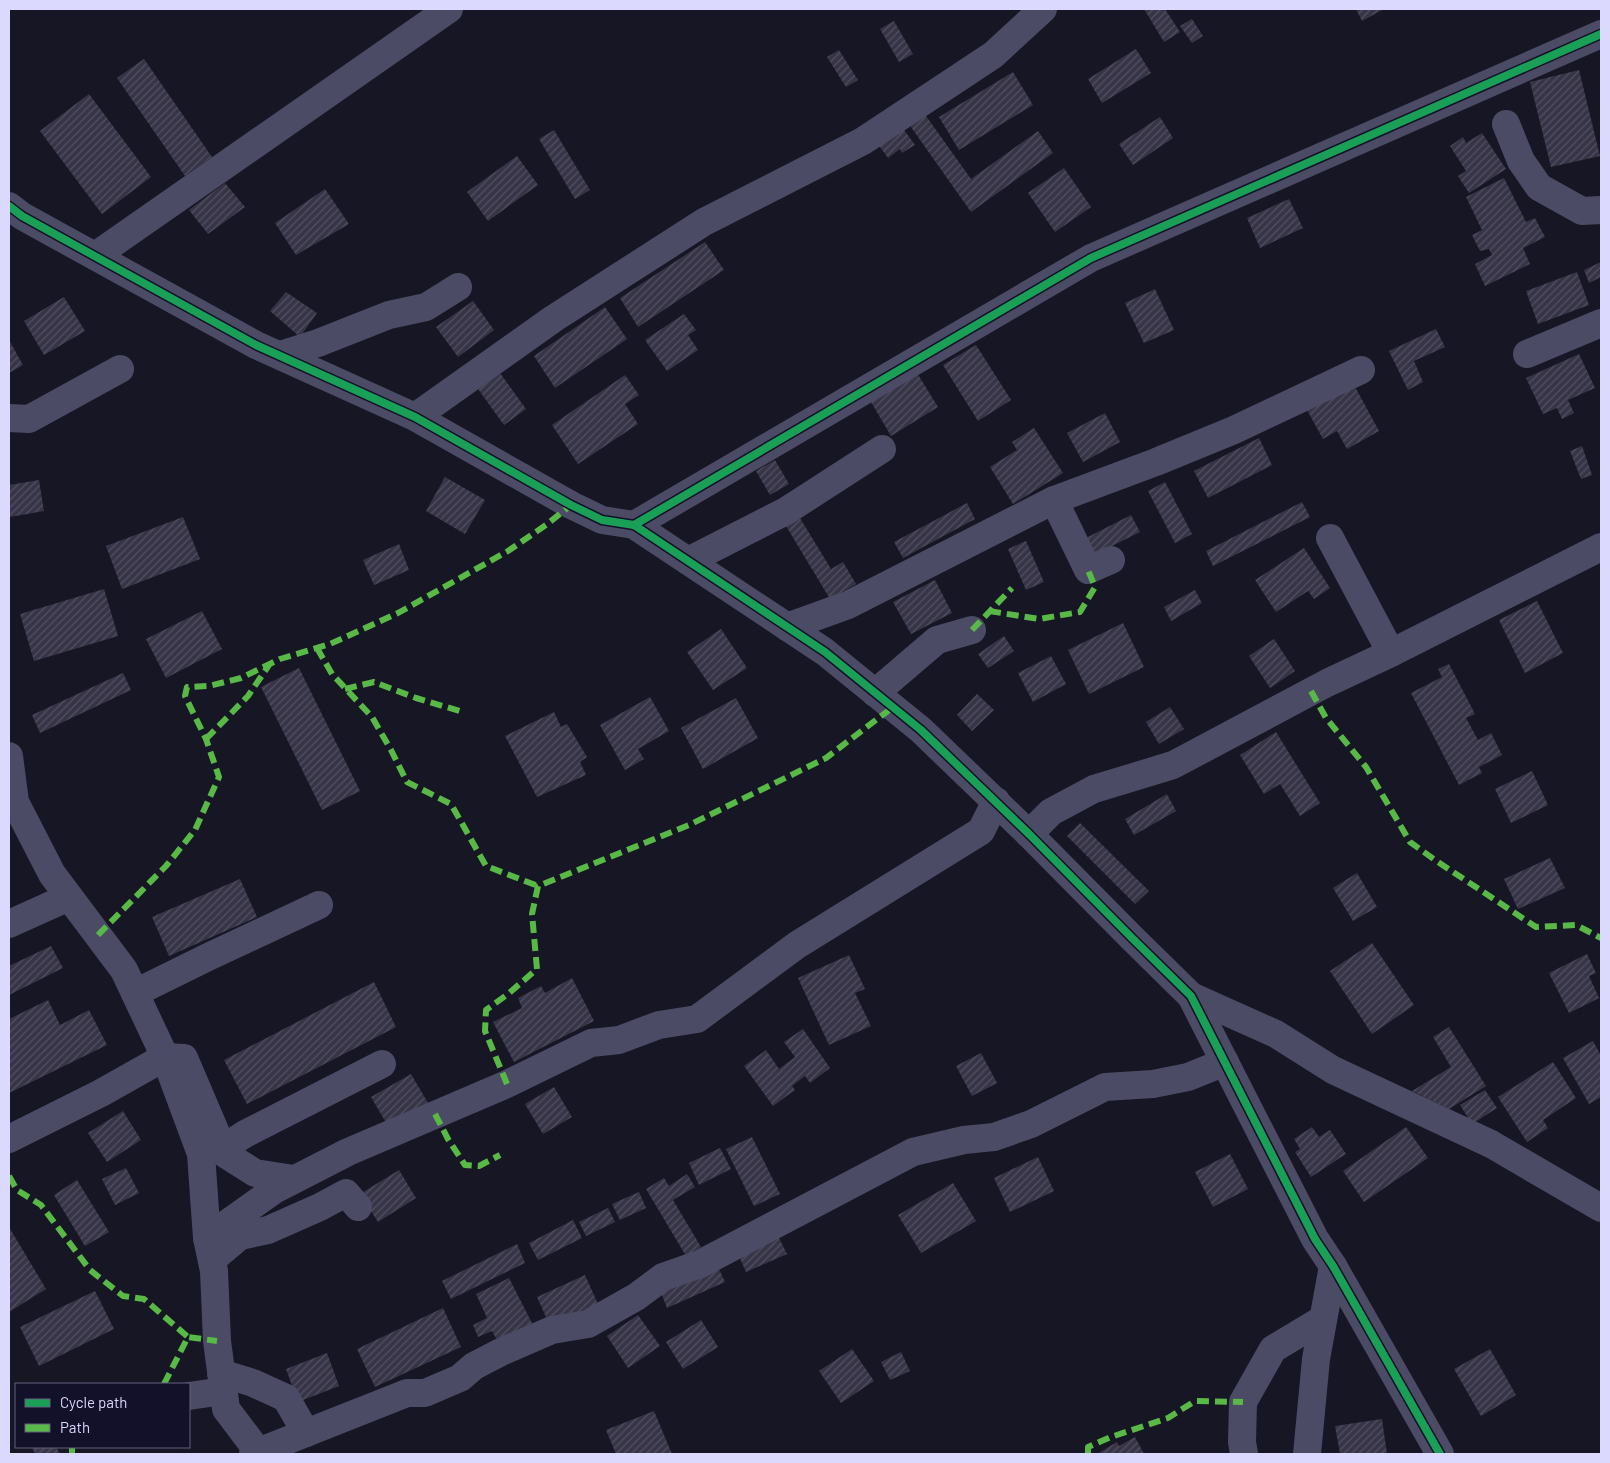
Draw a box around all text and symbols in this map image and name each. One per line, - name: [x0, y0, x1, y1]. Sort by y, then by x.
- legend: [15, 1383, 190, 1448]
- text: Cycle path: [60, 1393, 127, 1411]
- text: Path: [60, 1418, 90, 1436]

